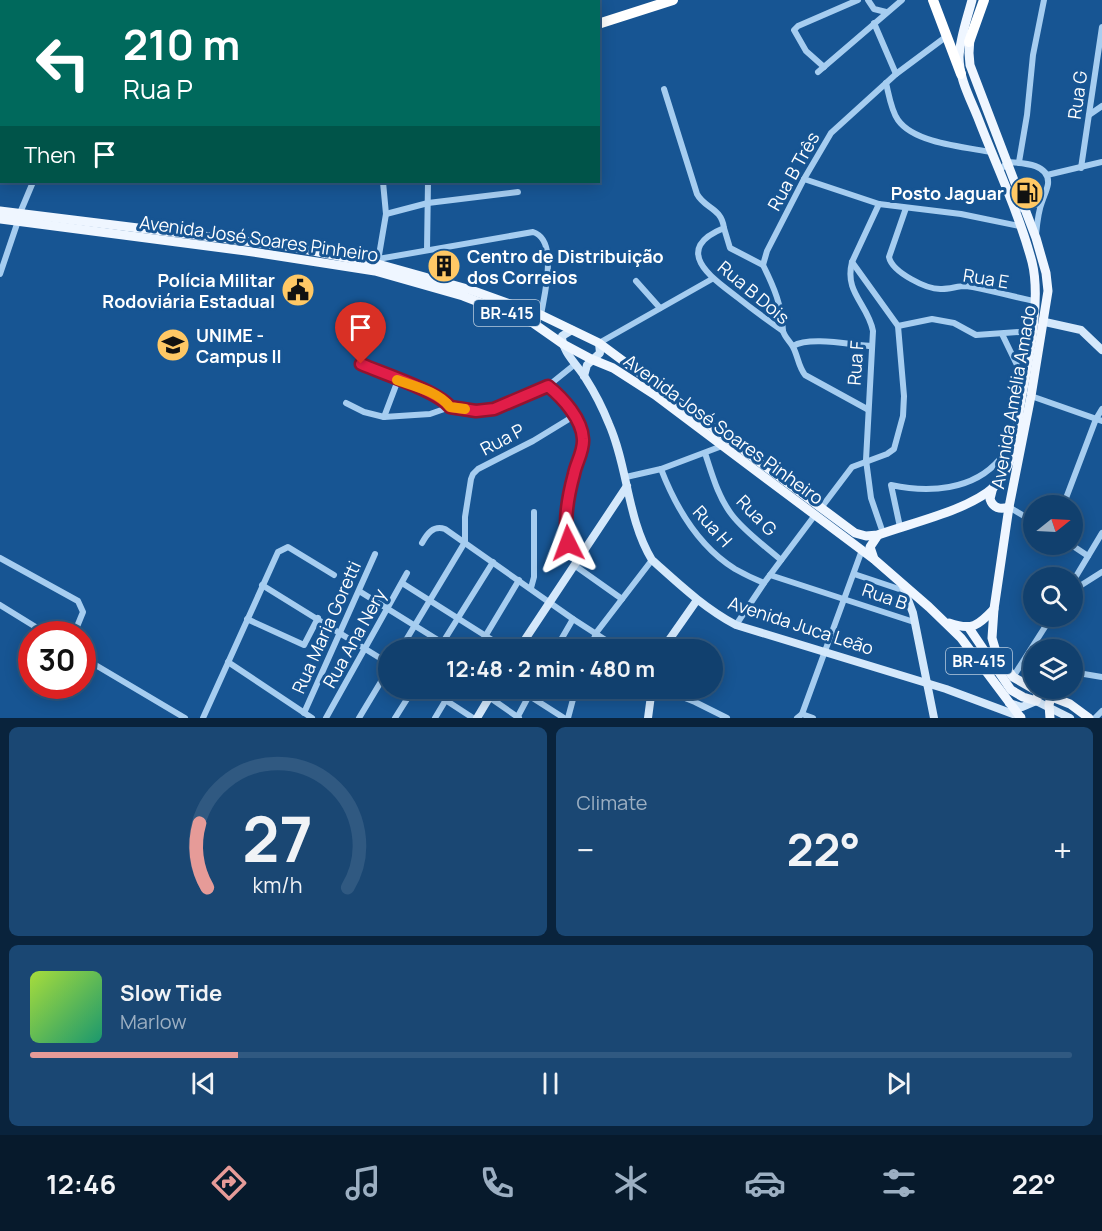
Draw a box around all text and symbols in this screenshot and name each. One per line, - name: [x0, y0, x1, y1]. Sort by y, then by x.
- text: 210 m: [123, 15, 240, 73]
- icon: left: [24, 24, 102, 102]
- street label: Rua G: [1062, 69, 1092, 121]
- text: Rua P: [123, 70, 193, 107]
- street label: Rua B Três: [762, 127, 824, 215]
- icon: arrive: [88, 138, 121, 171]
- text: Then: [24, 140, 76, 170]
- fuel station icon: Posto Jaguar: [1009, 175, 1045, 211]
- place label: Posto Jaguar: [891, 181, 1004, 205]
- street label: Avenida José Soares Pinheiro: [138, 209, 380, 267]
- place label: Centro de Distribuição dos Correios: [467, 244, 664, 289]
- building icon: Centro de Distribuição dos Correios: [426, 248, 462, 284]
- street label: Rua B Dois: [713, 255, 795, 329]
- street label: Rua E: [961, 263, 1011, 293]
- place label: Polícia Militar Rodoviária Estadual: [102, 268, 275, 313]
- public building icon: Polícia Militar Rodoviária Estadual: [280, 272, 316, 308]
- road number: BR-415: [474, 300, 540, 326]
- pin: [335, 302, 386, 364]
- street label: Avenida Amélia Amado: [985, 303, 1041, 491]
- icon: arrive: [344, 311, 377, 344]
- place label: UNIME - Campus II: [196, 323, 282, 368]
- school or university icon: UNIME - Campus II: [155, 327, 191, 363]
- street label: Rua F: [841, 340, 869, 386]
- street label: Avenida José Soares Pinheiro: [619, 348, 829, 510]
- street label: Rua P: [476, 417, 528, 461]
- street label: Rua G: [732, 489, 783, 541]
- north arrow: [1023, 495, 1083, 555]
- map controls: [1023, 495, 1083, 699]
- street label: Rua H: [688, 500, 738, 552]
- position arrow: [536, 511, 600, 575]
- street label: Rua Maria Goretti: [286, 557, 366, 697]
- button: search: [1023, 567, 1083, 627]
- street label: Rua B: [859, 577, 911, 615]
- street label: Rua Ana Nery: [317, 584, 391, 692]
- street label: Avenida Juca Leão: [725, 590, 877, 660]
- speed limit sign: 30: [18, 621, 96, 699]
- button: layers: [1023, 639, 1083, 699]
- road number: BR-415: [946, 648, 1012, 674]
- text: 12:48 · 2 min · 480 m: [446, 654, 655, 684]
- text: Climate: [577, 789, 648, 816]
- text: 27: [243, 795, 313, 881]
- text: 22°: [787, 818, 861, 880]
- text: −: [577, 827, 594, 872]
- text: +: [1053, 827, 1072, 872]
- text: km/h: [253, 871, 303, 900]
- text: Slow Tide: [120, 978, 222, 1008]
- text: Marlow: [120, 1008, 187, 1035]
- icon: previous: [187, 1067, 220, 1100]
- icon: pause: [534, 1067, 567, 1100]
- icon: next: [882, 1067, 915, 1100]
- icon: directions: [208, 1162, 250, 1204]
- icon: music: [342, 1162, 384, 1204]
- icon: phone: [476, 1162, 518, 1204]
- icon: climate: [610, 1162, 652, 1204]
- icon: car: [744, 1162, 786, 1204]
- icon: filters: [878, 1162, 920, 1204]
- text: 12:46: [46, 1165, 116, 1202]
- text: 22°: [1012, 1165, 1056, 1202]

